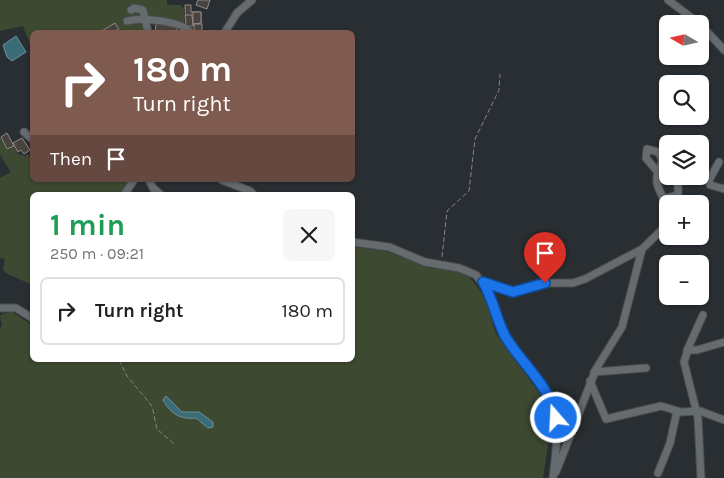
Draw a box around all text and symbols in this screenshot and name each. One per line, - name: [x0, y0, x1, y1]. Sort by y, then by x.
- north arrow: [659, 15, 709, 65]
- map controls: [659, 15, 709, 305]
- text: 180 m: [133, 49, 232, 90]
- icon: right: [50, 50, 115, 115]
- button: search: [659, 75, 709, 125]
- text: Turn right: [133, 91, 231, 117]
- button: layers: [659, 135, 709, 185]
- icon: arrive: [102, 145, 130, 173]
- text: Then: [50, 148, 92, 170]
- button: +: [659, 195, 709, 245]
- text: 1 min: [50, 207, 125, 243]
- button: close: [283, 209, 335, 261]
- pin: [524, 232, 566, 283]
- icon: arrive: [531, 239, 559, 267]
- text: 250 m · 09:21: [50, 244, 144, 263]
- button: −: [659, 255, 709, 305]
- icon: right: [52, 297, 80, 325]
- text: Turn right: [95, 300, 184, 322]
- text: 180 m: [281, 300, 333, 322]
- position arrow: [529, 391, 581, 443]

